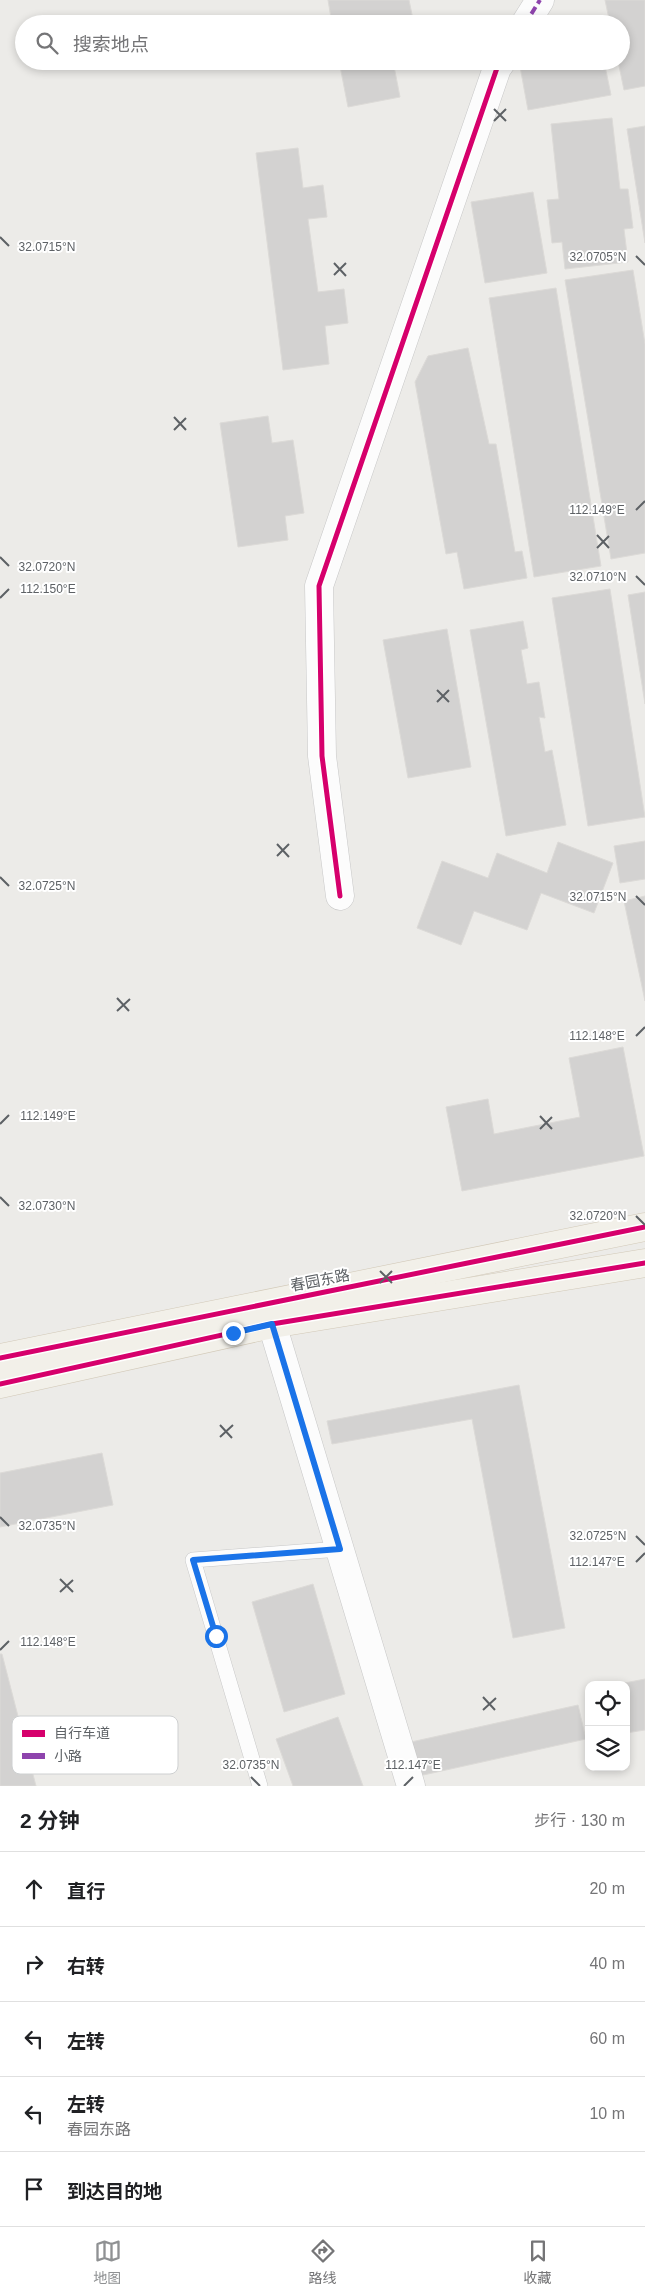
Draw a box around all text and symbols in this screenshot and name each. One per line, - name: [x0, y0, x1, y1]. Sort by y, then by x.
- search box: [15, 15, 630, 70]
- icon: search: [33, 29, 61, 57]
- text: 搜索地点: [73, 34, 149, 55]
- text: 32.0715°N: [19, 240, 75, 254]
- text: 32.0705°N: [570, 250, 626, 264]
- text: 112.149°E: [569, 503, 625, 517]
- text: 32.0720°N: [19, 560, 75, 574]
- text: 32.0710°N: [570, 570, 626, 584]
- text: 112.150°E: [20, 582, 76, 596]
- text: 32.0725°N: [19, 879, 75, 893]
- text: 32.0715°N: [570, 890, 626, 904]
- text: 112.148°E: [569, 1029, 625, 1043]
- text: 112.149°E: [20, 1109, 76, 1123]
- text: 32.0730°N: [19, 1199, 75, 1213]
- text: 32.0720°N: [570, 1209, 626, 1223]
- street label: 春园东路: [289, 1266, 351, 1294]
- route end: [222, 1322, 245, 1345]
- text: 32.0735°N: [19, 1519, 75, 1533]
- text: 32.0725°N: [570, 1529, 626, 1543]
- text: 112.147°E: [569, 1555, 625, 1569]
- route start: [205, 1625, 228, 1648]
- text: 112.148°E: [20, 1635, 76, 1649]
- map controls: [585, 1681, 630, 1771]
- button: locate: [585, 1681, 630, 1726]
- legend: [12, 1716, 178, 1774]
- text: 自行车道: [54, 1725, 110, 1741]
- button: layers: [585, 1726, 630, 1771]
- text: 小路: [54, 1748, 82, 1764]
- text: 32.0735°N: [223, 1758, 279, 1772]
- text: 112.147°E: [385, 1758, 441, 1772]
- text: 2 分钟: [20, 1809, 80, 1832]
- text: 步行 · 130 m: [534, 1812, 625, 1829]
- icon: ahead: [20, 1875, 48, 1903]
- text: 20 m: [589, 1880, 625, 1897]
- text: 直行: [67, 1881, 105, 1902]
- icon: right: [20, 1950, 48, 1978]
- text: 40 m: [589, 1955, 625, 1972]
- text: 右转: [67, 1956, 105, 1977]
- icon: left: [20, 2025, 48, 2053]
- text: 60 m: [589, 2030, 625, 2047]
- text: 左转: [67, 2031, 105, 2052]
- text: 左转: [67, 2094, 105, 2115]
- icon: left: [20, 2100, 48, 2128]
- text: 10 m: [589, 2105, 625, 2122]
- text: 春园东路: [67, 2121, 131, 2138]
- icon: arrive: [20, 2175, 48, 2203]
- text: 到达目的地: [67, 2181, 162, 2202]
- tab: 地图: [94, 2237, 122, 2287]
- tab: 路线: [309, 2237, 337, 2287]
- tab: 收藏: [524, 2237, 552, 2287]

